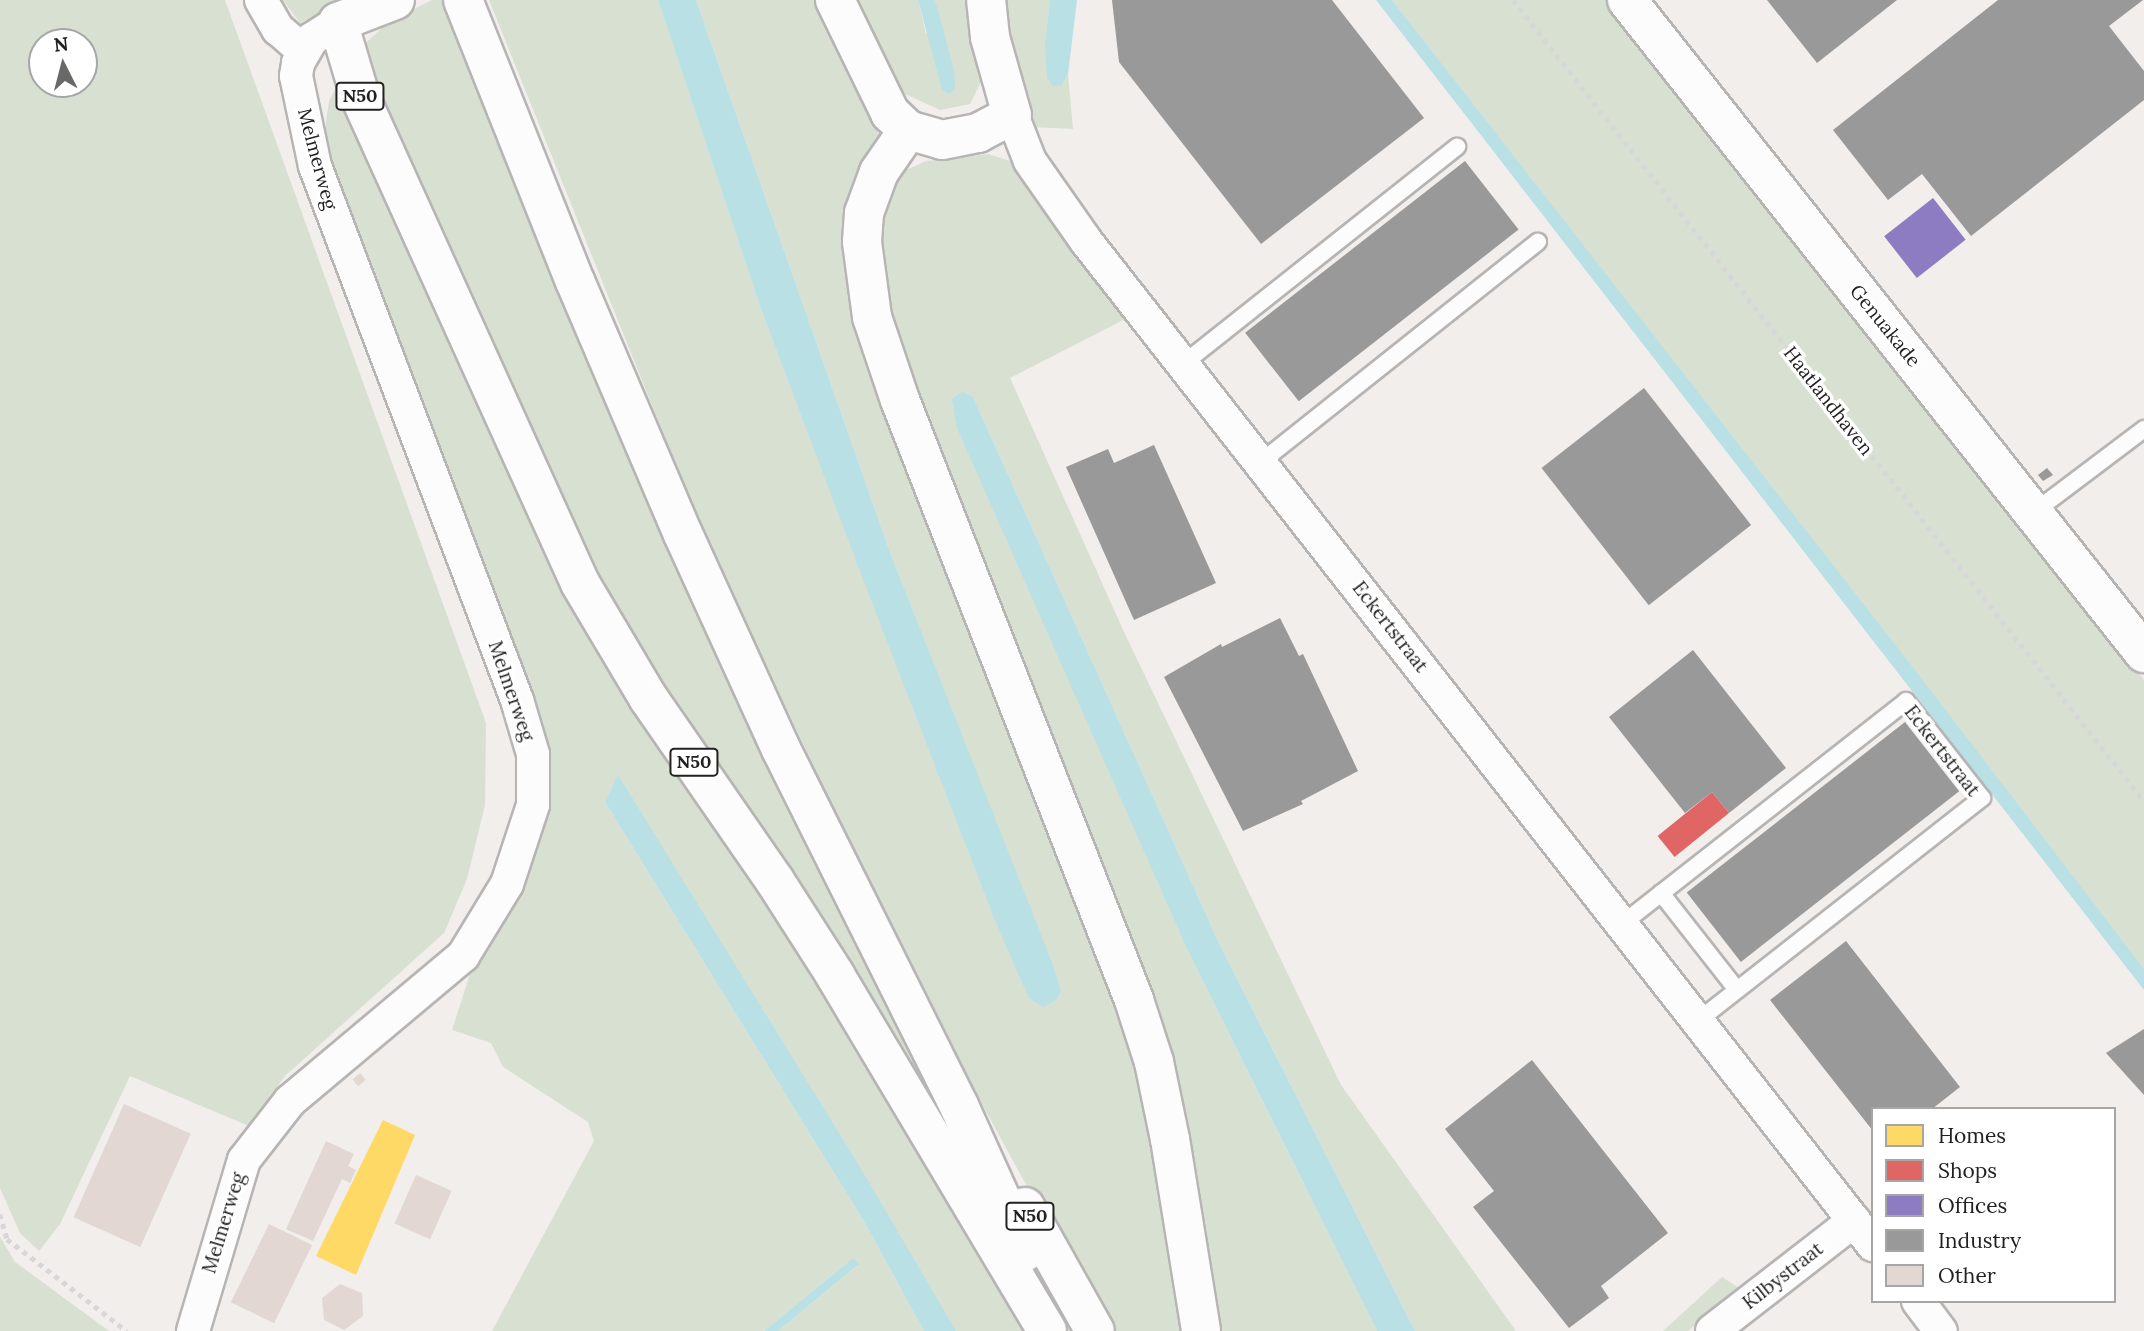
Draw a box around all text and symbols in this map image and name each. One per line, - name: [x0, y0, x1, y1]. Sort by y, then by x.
- north arrow: [28, 28, 98, 98]
- text: N: [52, 31, 70, 57]
- road number: N50: [334, 82, 386, 110]
- street label: Melmerweg: [293, 106, 341, 212]
- street label: Genuakade: [1845, 280, 1925, 372]
- street label: Haatlandhaven: [1778, 342, 1878, 460]
- street label: Eckertstraat: [1347, 577, 1433, 677]
- street label: Melmerweg: [483, 638, 539, 744]
- street label: Eckertstraat: [1899, 701, 1985, 801]
- road number: N50: [668, 748, 720, 776]
- legend: [1871, 1107, 2116, 1303]
- text: Homes: [1938, 1122, 2006, 1149]
- text: Shops: [1938, 1157, 1997, 1184]
- street label: Melmerweg: [198, 1170, 250, 1276]
- text: Offices: [1938, 1192, 2007, 1219]
- road number: N50: [1004, 1202, 1056, 1231]
- text: Industry: [1938, 1227, 2021, 1254]
- street label: Kilbystraat: [1738, 1238, 1828, 1314]
- text: Other: [1938, 1262, 1996, 1289]

